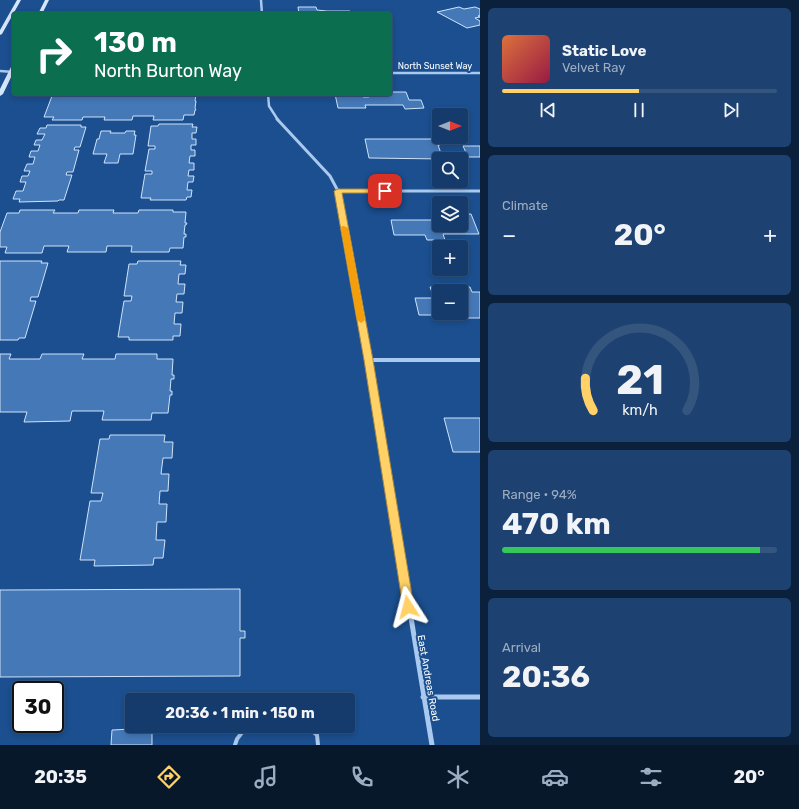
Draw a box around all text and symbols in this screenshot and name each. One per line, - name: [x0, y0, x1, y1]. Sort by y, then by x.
- text: 130 m: [94, 26, 177, 59]
- icon: right: [28, 28, 80, 80]
- text: Static Love: [562, 42, 646, 60]
- text: North Burton Way: [94, 60, 242, 82]
- text: Velvet Ray: [562, 60, 625, 75]
- street label: North Sunset Way: [398, 61, 472, 71]
- icon: previous: [537, 99, 559, 121]
- icon: pause: [628, 99, 650, 121]
- icon: next: [720, 99, 742, 121]
- north arrow: [432, 108, 468, 144]
- map controls: [432, 108, 468, 320]
- button: search: [432, 152, 468, 188]
- pin: [368, 174, 402, 208]
- icon: arrive: [374, 180, 396, 202]
- button: layers: [432, 196, 468, 232]
- text: Climate: [502, 198, 548, 213]
- text: 20°: [614, 217, 666, 253]
- text: −: [502, 222, 516, 249]
- text: +: [763, 222, 777, 249]
- button: +: [432, 240, 468, 276]
- button: −: [432, 284, 468, 320]
- text: 21: [616, 354, 663, 403]
- text: km/h: [622, 401, 657, 418]
- text: Range · 94%: [502, 487, 577, 502]
- text: 470 km: [502, 506, 611, 542]
- position arrow: [387, 586, 429, 628]
- street label: East Andreas Road: [415, 634, 442, 722]
- text: Arrival: [502, 640, 541, 655]
- text: 20:36: [502, 659, 590, 695]
- speed limit sign: 30: [12, 681, 64, 733]
- text: 20:36 · 1 min · 150 m: [165, 704, 315, 722]
- icon: directions: [155, 763, 183, 791]
- icon: music: [252, 763, 280, 791]
- icon: phone: [348, 763, 376, 791]
- icon: climate: [444, 763, 472, 791]
- icon: car: [541, 763, 569, 791]
- icon: filters: [637, 763, 665, 791]
- text: 20:35: [34, 766, 87, 788]
- text: 20°: [733, 766, 765, 788]

